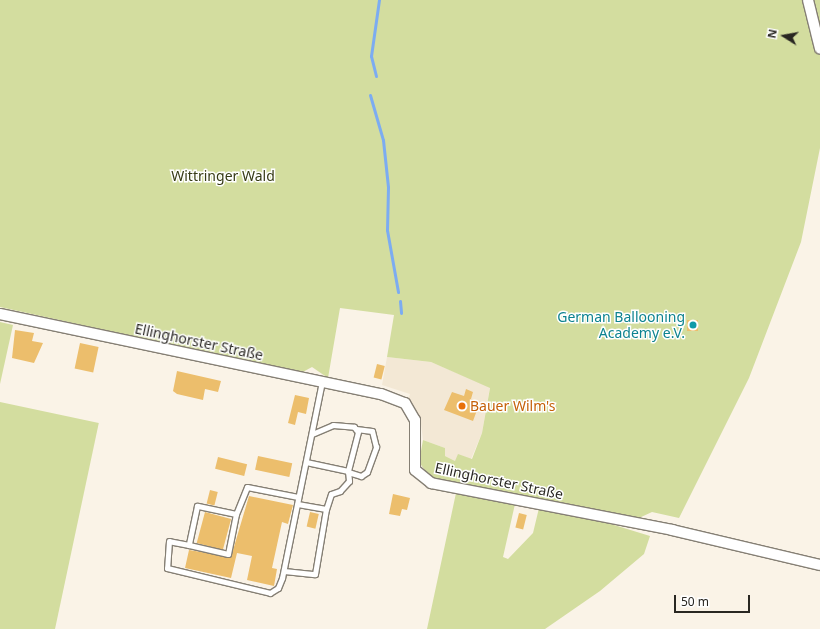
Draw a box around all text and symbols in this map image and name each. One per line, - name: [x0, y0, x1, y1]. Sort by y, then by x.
- north arrow: [764, 16, 804, 56]
- text: N: [764, 28, 780, 39]
- park label: Wittringer Wald: [171, 168, 275, 184]
- place label: German Ballooning Academy e.V.: [557, 309, 685, 342]
- street label: Ellinghorster Straße: [133, 320, 265, 364]
- marker: German Ballooning Academy e.V.: [688, 320, 698, 330]
- place label: Bauer Wilm's: [470, 398, 556, 414]
- marker: Bauer Wilm's: [457, 401, 467, 411]
- street label: Ellinghorster Straße: [433, 459, 565, 503]
- scale bar: [676, 587, 752, 613]
- text: 50 m: [681, 593, 709, 610]

